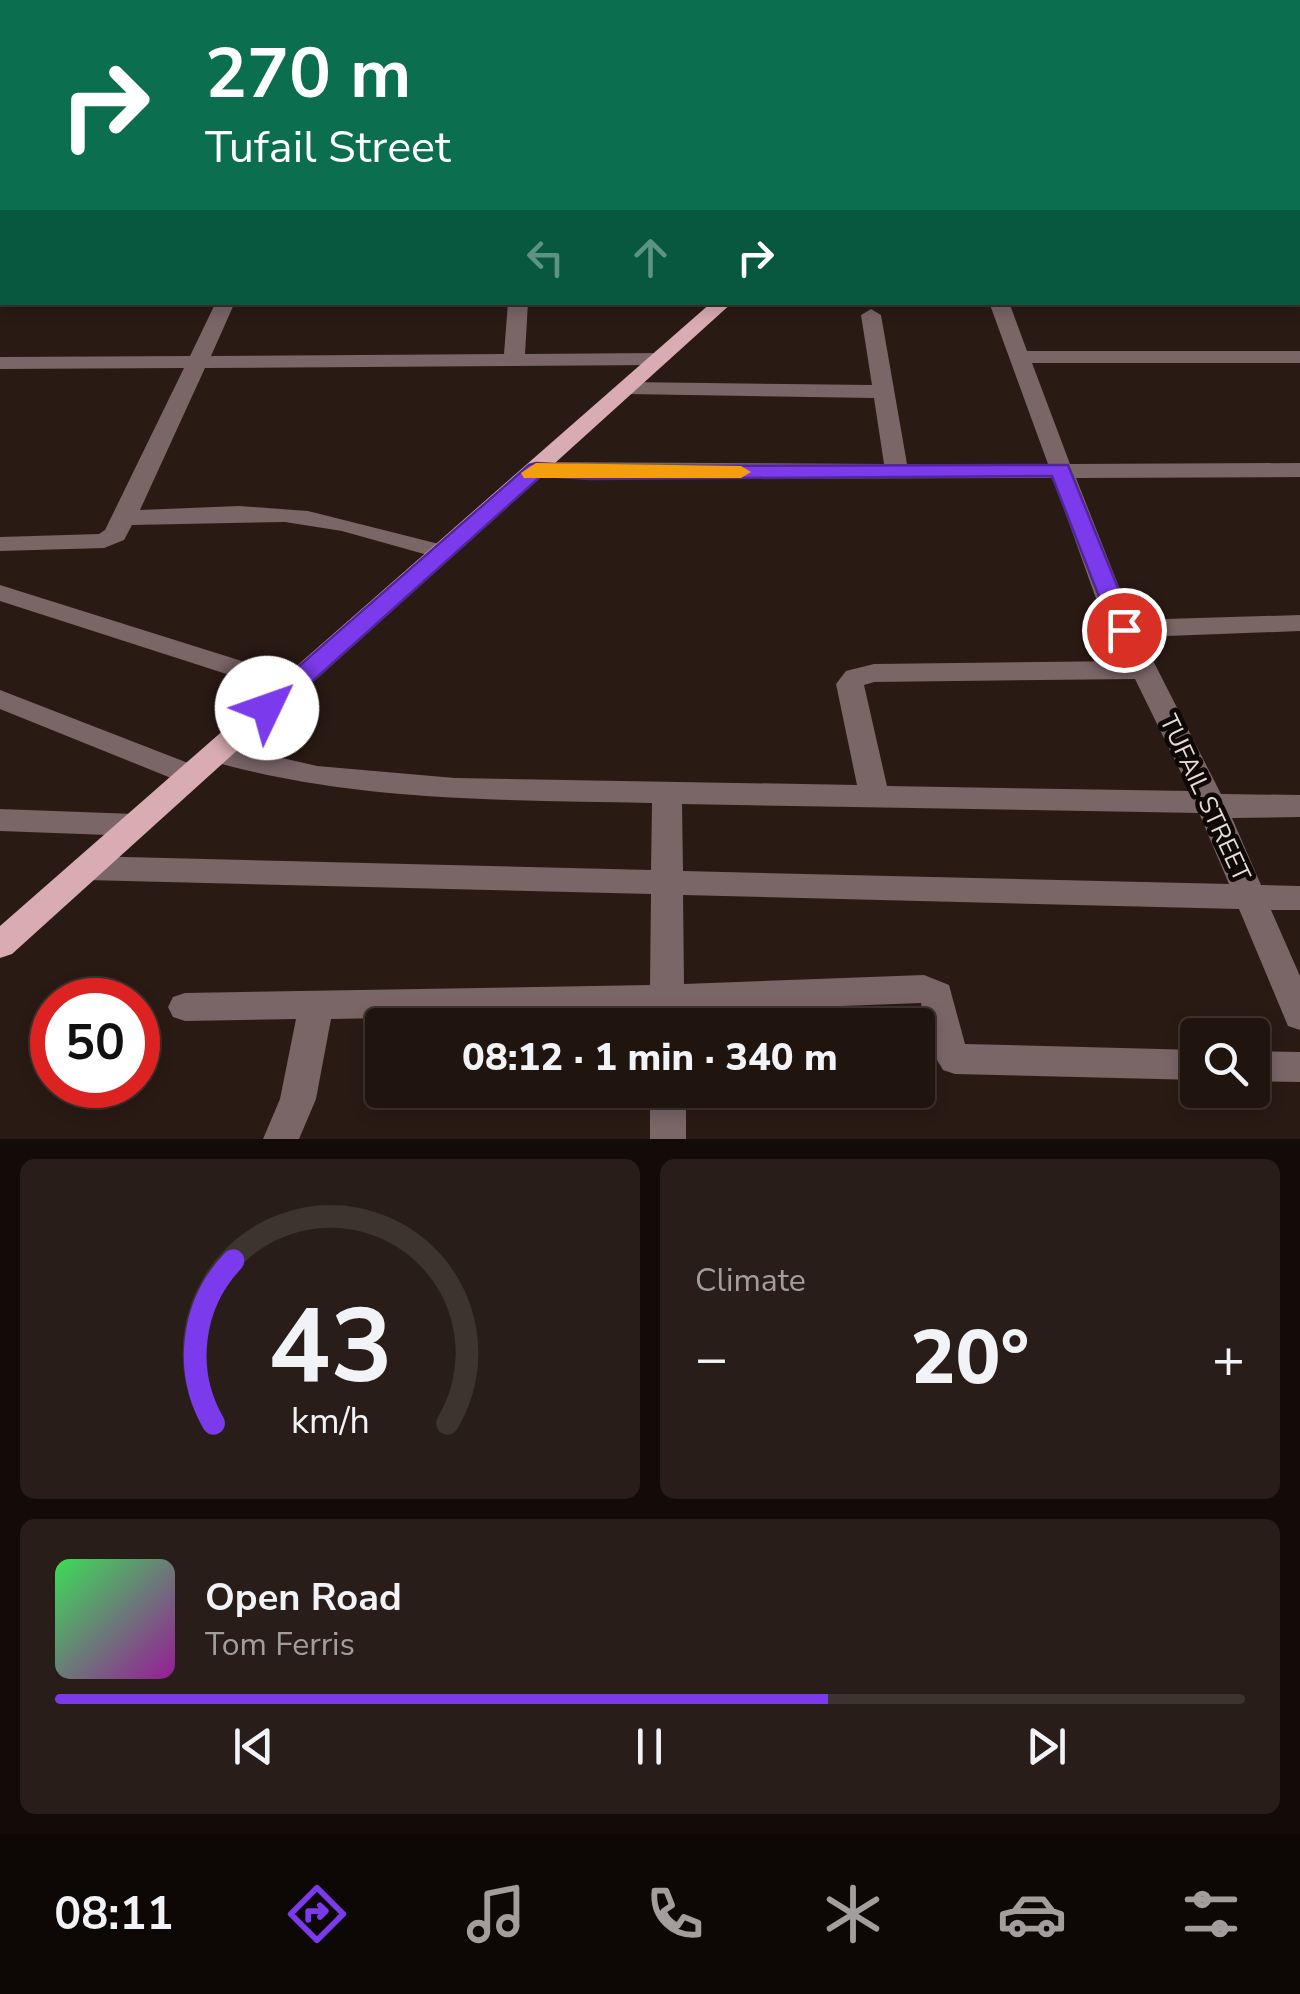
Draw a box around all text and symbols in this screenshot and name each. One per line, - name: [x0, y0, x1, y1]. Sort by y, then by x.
- text: 270 m: [205, 26, 411, 122]
- icon: right: [40, 40, 170, 170]
- text: Tufail Street: [205, 117, 451, 178]
- icon: left: [518, 230, 573, 285]
- icon: ahead: [623, 230, 678, 285]
- icon: right: [728, 230, 783, 285]
- pin: [1082, 588, 1167, 673]
- icon: arrive: [1097, 603, 1152, 658]
- position arrow: [215, 656, 319, 760]
- street label: TUFAIL STREET: [1151, 709, 1259, 887]
- speed limit sign: 50: [30, 978, 160, 1108]
- map controls: [1180, 1018, 1270, 1108]
- button: search: [1180, 1018, 1270, 1108]
- text: 08:12 · 1 min · 340 m: [462, 1032, 838, 1083]
- text: Climate: [695, 1259, 806, 1302]
- text: 43: [268, 1276, 392, 1418]
- text: 20°: [911, 1307, 1029, 1409]
- text: −: [695, 1321, 728, 1396]
- text: +: [1212, 1321, 1245, 1396]
- text: km/h: [291, 1397, 369, 1446]
- text: Open Road: [205, 1572, 402, 1623]
- text: Tom Ferris: [205, 1623, 355, 1666]
- icon: previous: [226, 1719, 281, 1774]
- icon: pause: [622, 1719, 677, 1774]
- icon: next: [1019, 1719, 1074, 1774]
- icon: directions: [282, 1879, 352, 1949]
- icon: music: [461, 1879, 531, 1949]
- icon: phone: [640, 1879, 710, 1949]
- icon: climate: [818, 1879, 888, 1949]
- icon: car: [997, 1879, 1067, 1949]
- icon: filters: [1176, 1879, 1246, 1949]
- text: 08:11: [54, 1884, 174, 1945]

